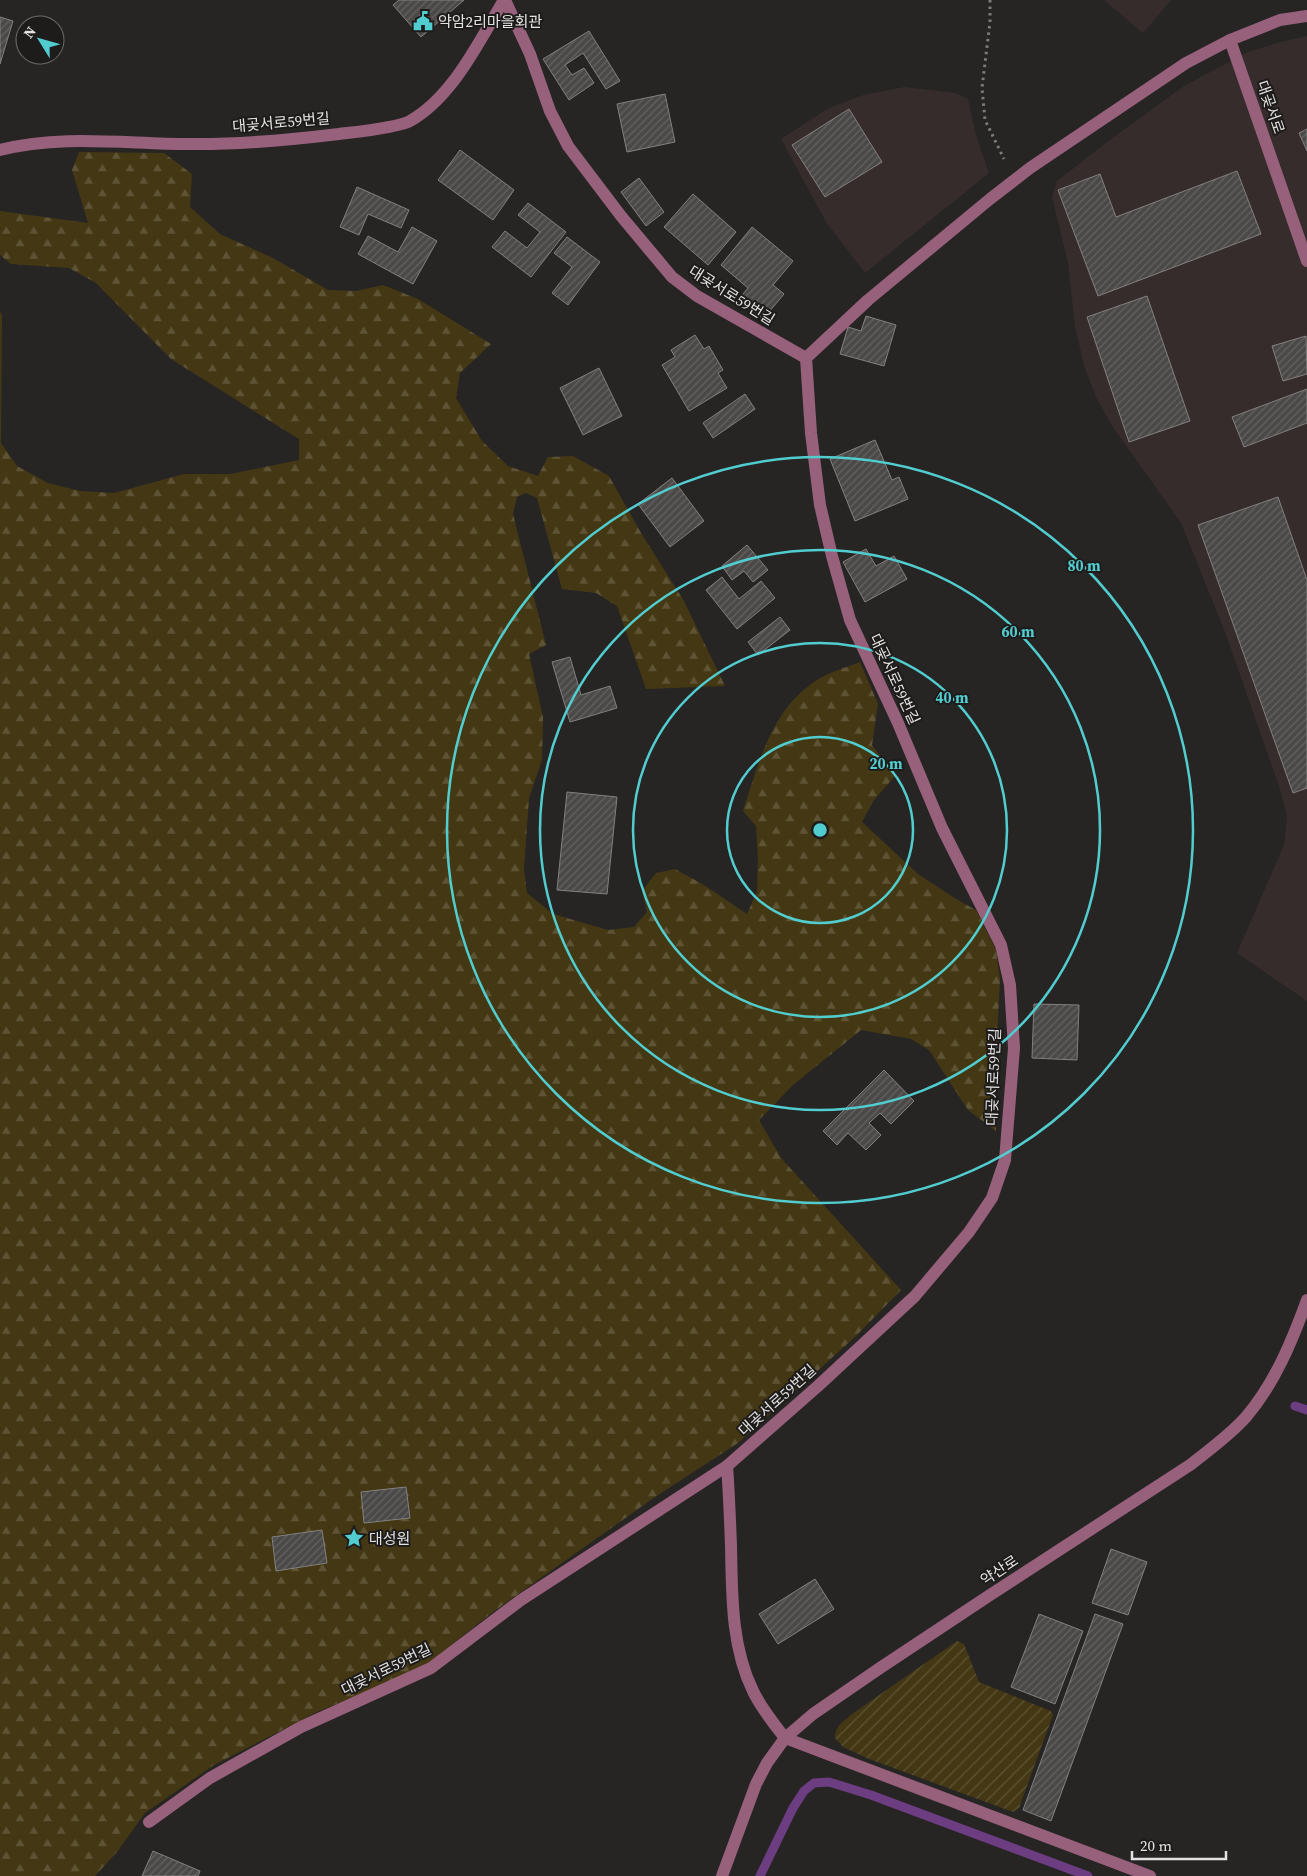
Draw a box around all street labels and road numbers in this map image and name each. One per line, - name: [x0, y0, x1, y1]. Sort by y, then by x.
- street label: 대곶서로: [1252, 77, 1290, 137]
- street label: 대곶서로59번길: [231, 107, 331, 137]
- street label: 대곶서로59번길: [685, 260, 779, 330]
- street label: 대곶서로59번길: [865, 630, 925, 728]
- street label: 대곶서로59번길: [981, 1028, 1005, 1126]
- street label: 대곶서로59번길: [734, 1359, 820, 1441]
- street label: 약산로: [976, 1550, 1022, 1590]
- street label: 대곶서로59번길: [337, 1638, 435, 1700]

